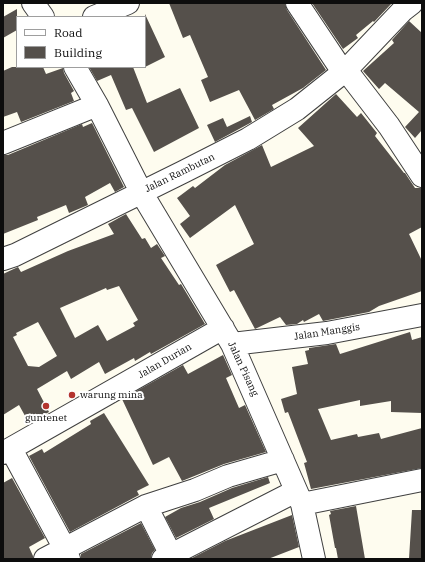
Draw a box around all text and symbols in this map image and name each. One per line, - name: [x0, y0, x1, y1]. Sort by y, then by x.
- legend: [16, 16, 146, 68]
- text: Road: [54, 25, 83, 40]
- text: Building: [54, 45, 102, 60]
- street label: Jalan Rambutan: [143, 151, 217, 195]
- street label: Jalan Manggis: [293, 321, 361, 343]
- street label: Jalan Pisang: [225, 340, 261, 398]
- street label: Jalan Durian: [136, 341, 194, 381]
- place label: warung mina: [80, 389, 143, 401]
- marker: warung mina: [67, 390, 77, 400]
- marker: guntenet: [41, 401, 51, 411]
- place label: guntenet: [25, 412, 67, 424]

